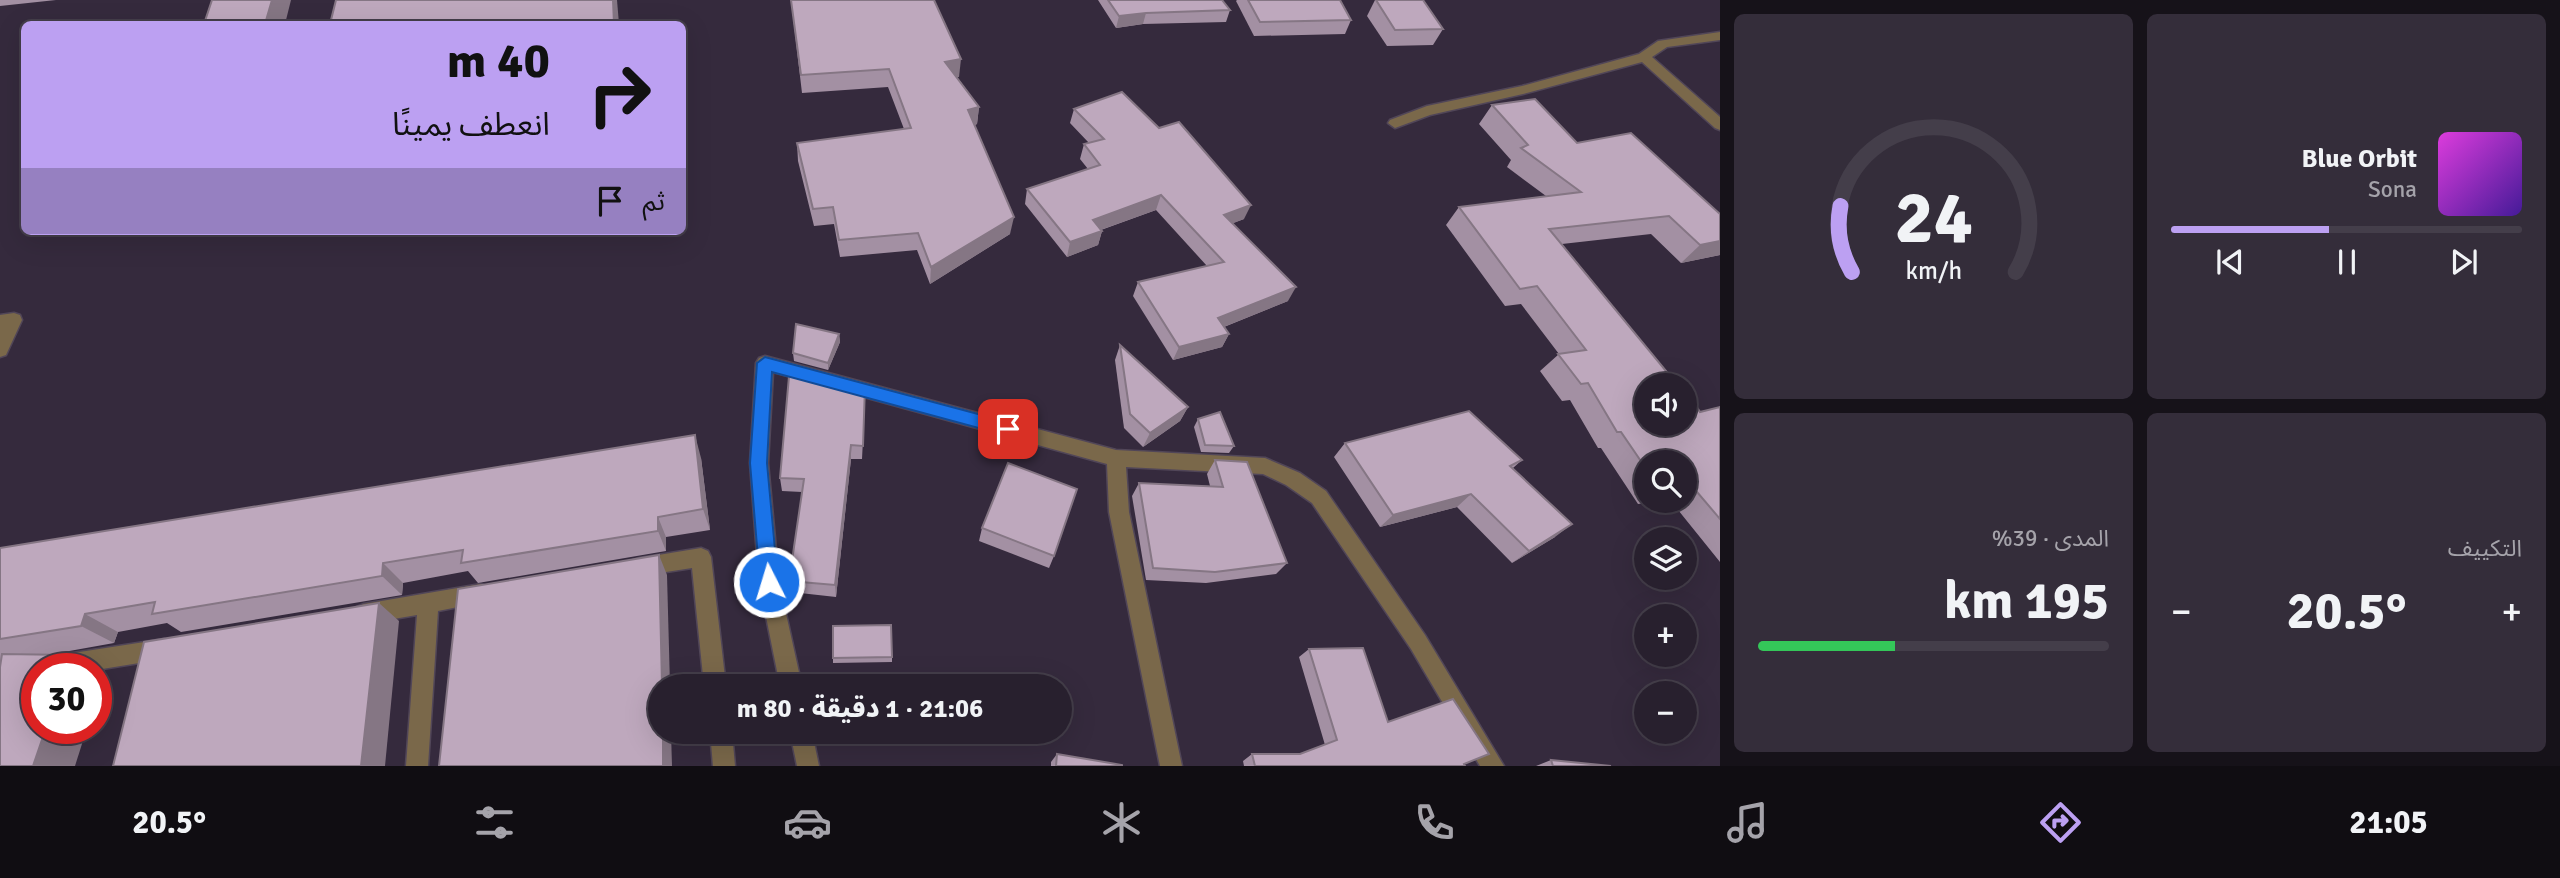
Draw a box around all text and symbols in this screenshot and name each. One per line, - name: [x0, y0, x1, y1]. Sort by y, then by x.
- text: 40 m: [447, 31, 550, 91]
- icon: right: [574, 49, 665, 140]
- text: انعطف يمينًا: [392, 105, 550, 144]
- text: Blue Orbit: [2301, 143, 2417, 175]
- text: 24: [1894, 175, 1973, 264]
- text: Sona: [2368, 175, 2417, 204]
- icon: arrive: [591, 182, 629, 220]
- text: ثم: [643, 186, 665, 218]
- icon: previous: [2211, 243, 2249, 281]
- icon: pause: [2328, 243, 2366, 281]
- icon: next: [2445, 243, 2483, 281]
- text: km/h: [1905, 255, 1962, 286]
- map controls: [1634, 373, 1697, 744]
- button: sound: [1634, 373, 1697, 436]
- pin: [978, 399, 1038, 459]
- icon: arrive: [989, 410, 1027, 448]
- button: search: [1634, 450, 1697, 513]
- text: المدى · 39%: [1992, 524, 2109, 553]
- button: layers: [1634, 527, 1697, 590]
- text: التكييف: [2448, 534, 2522, 563]
- position arrow: [732, 545, 806, 619]
- text: 195 km: [1944, 569, 2109, 633]
- text: 20.5°: [2287, 579, 2406, 643]
- text: −: [2171, 588, 2192, 635]
- text: +: [2501, 588, 2522, 635]
- button: +: [1634, 604, 1697, 667]
- speed limit sign: 30: [21, 653, 112, 744]
- button: −: [1634, 681, 1697, 744]
- text: 21:06 · 1 دقيقة · 80 m: [737, 693, 983, 725]
- icon: filters: [470, 798, 519, 847]
- icon: car: [783, 798, 832, 847]
- icon: climate: [1097, 798, 1146, 847]
- icon: phone: [1410, 798, 1459, 847]
- icon: music: [1723, 798, 1772, 847]
- icon: directions: [2036, 798, 2085, 847]
- text: 20.5°: [132, 803, 206, 842]
- text: 21:05: [2349, 803, 2428, 842]

